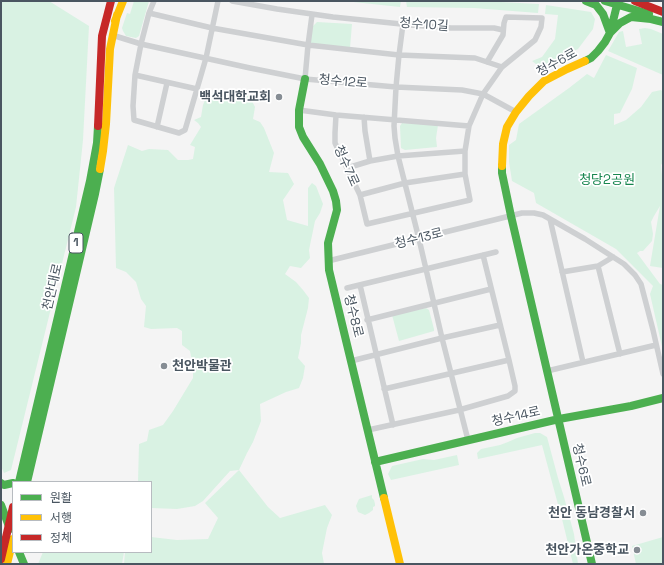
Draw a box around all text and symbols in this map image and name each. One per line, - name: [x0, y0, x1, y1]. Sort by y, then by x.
- street label: 청수10길: [399, 15, 449, 35]
- street label: 청수6로: [534, 46, 580, 80]
- street label: 청수12로: [318, 72, 368, 92]
- place label: 백석대학교회: [199, 89, 271, 105]
- marker: 백석대학교회: [274, 92, 284, 102]
- street label: 청수7로: [330, 143, 362, 189]
- park label: 청당2공원: [579, 172, 635, 188]
- street label: 청수13로: [393, 225, 445, 253]
- road number: 1: [69, 233, 83, 253]
- street label: 천안대로: [40, 262, 66, 312]
- street label: 청수8로: [340, 293, 366, 339]
- place label: 천안박물관: [172, 358, 232, 374]
- marker: 천안박물관: [159, 361, 169, 371]
- street label: 청수14로: [490, 404, 542, 430]
- street label: 청수6로: [568, 442, 594, 488]
- legend: [12, 481, 152, 553]
- text: 원활: [50, 490, 72, 506]
- place label: 천안 동남경찰서: [548, 505, 635, 521]
- marker: 천안 동남경찰서: [638, 508, 648, 518]
- text: 서행: [50, 510, 72, 526]
- text: 정체: [50, 530, 72, 546]
- place label: 천안가온중학교: [545, 542, 629, 558]
- marker: 천안가온중학교: [632, 545, 642, 555]

